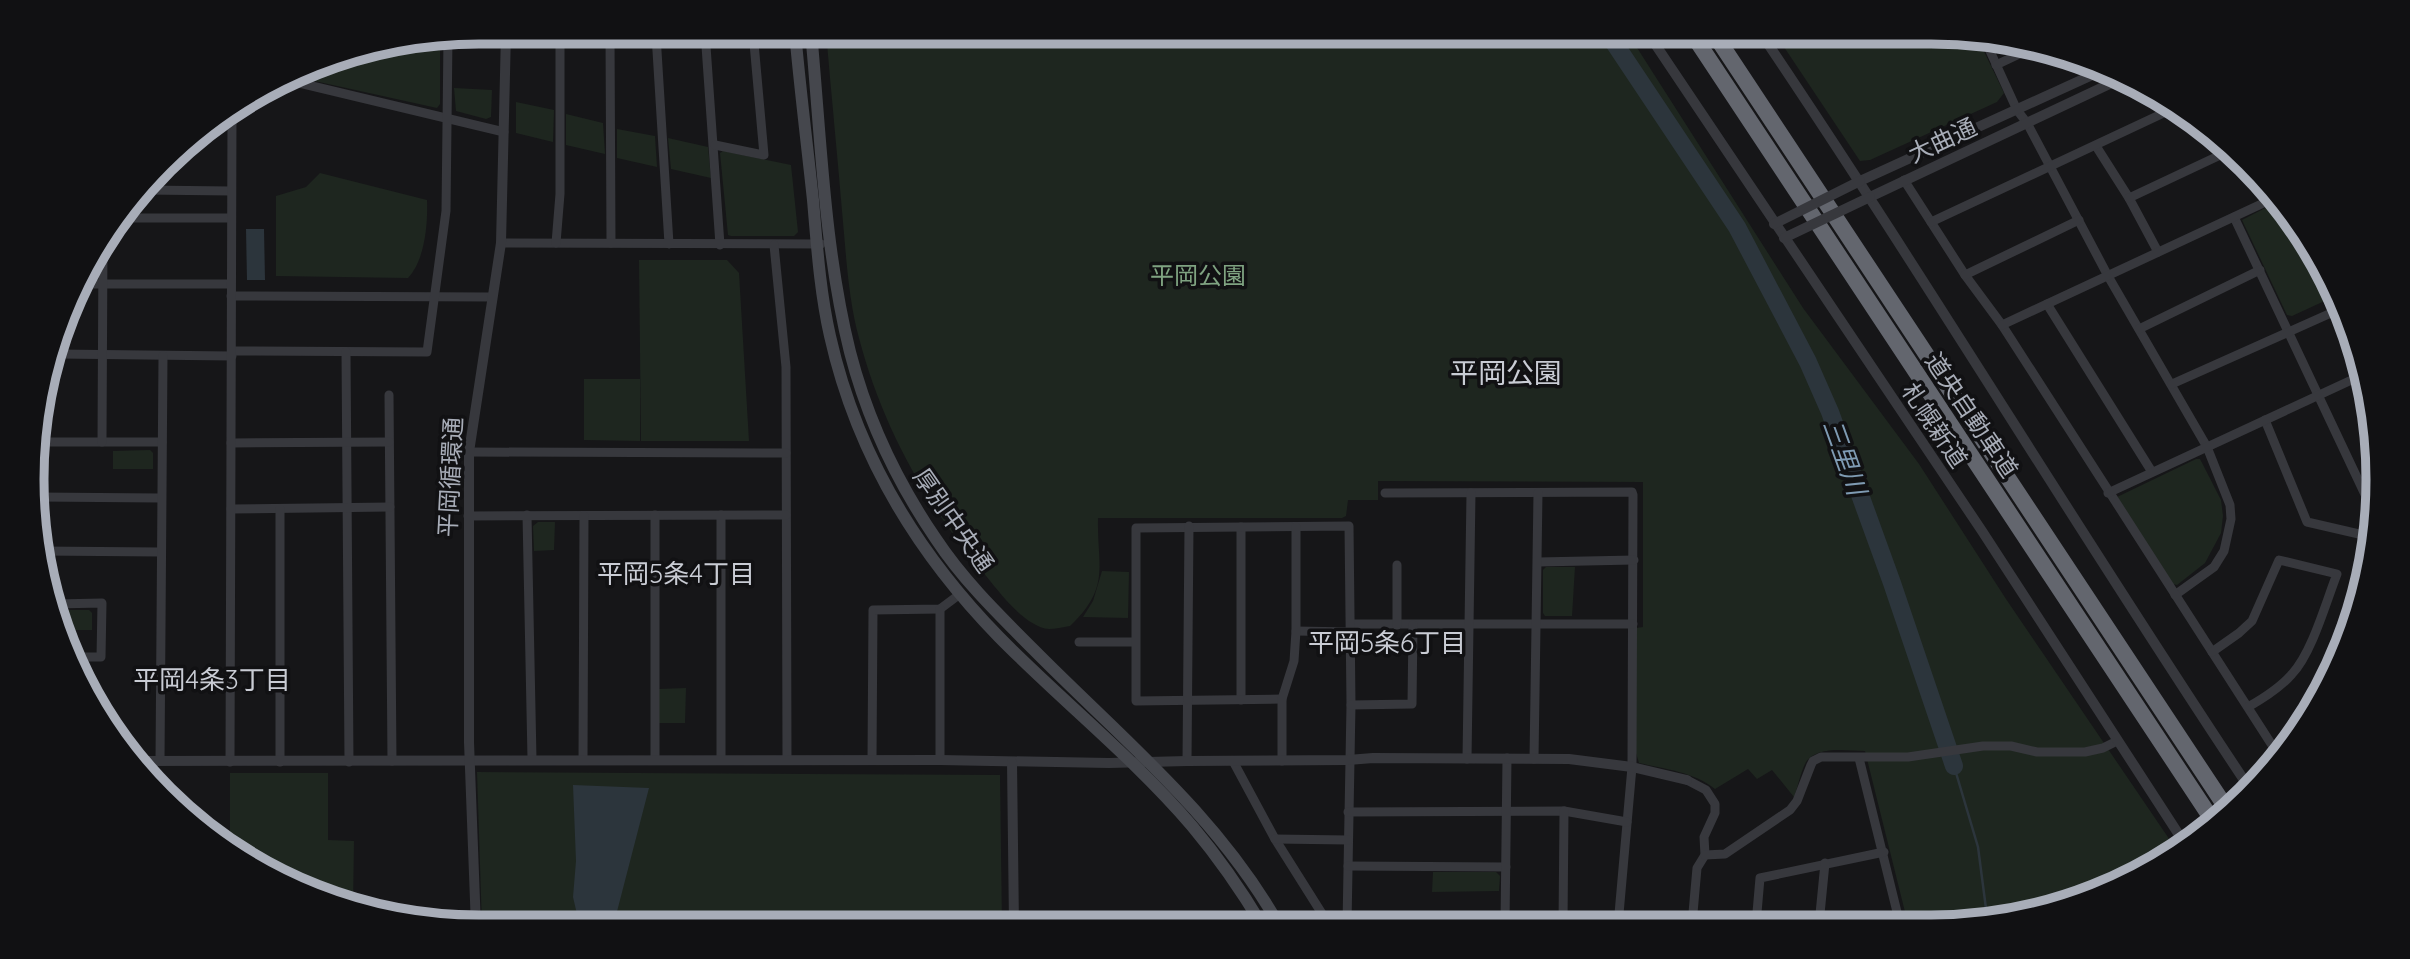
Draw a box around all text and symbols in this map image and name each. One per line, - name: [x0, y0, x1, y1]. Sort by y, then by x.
- street label: 大曲通: [1903, 111, 1981, 169]
- park label: 平岡公園: [1150, 260, 1246, 290]
- street label: 道央自動車道: [1919, 347, 2025, 483]
- district label: 平岡公園: [1450, 355, 1562, 390]
- street label: 札幌新道: [1896, 377, 1974, 473]
- water label: 三里川: [1816, 415, 1875, 502]
- street label: 平岡循環通: [432, 416, 468, 538]
- street label: 厚別中央通: [907, 462, 1001, 578]
- district label: 平岡5条4丁目: [597, 557, 755, 590]
- district label: 平岡5条6丁目: [1308, 626, 1466, 659]
- district label: 平岡4条3丁目: [133, 663, 291, 696]

